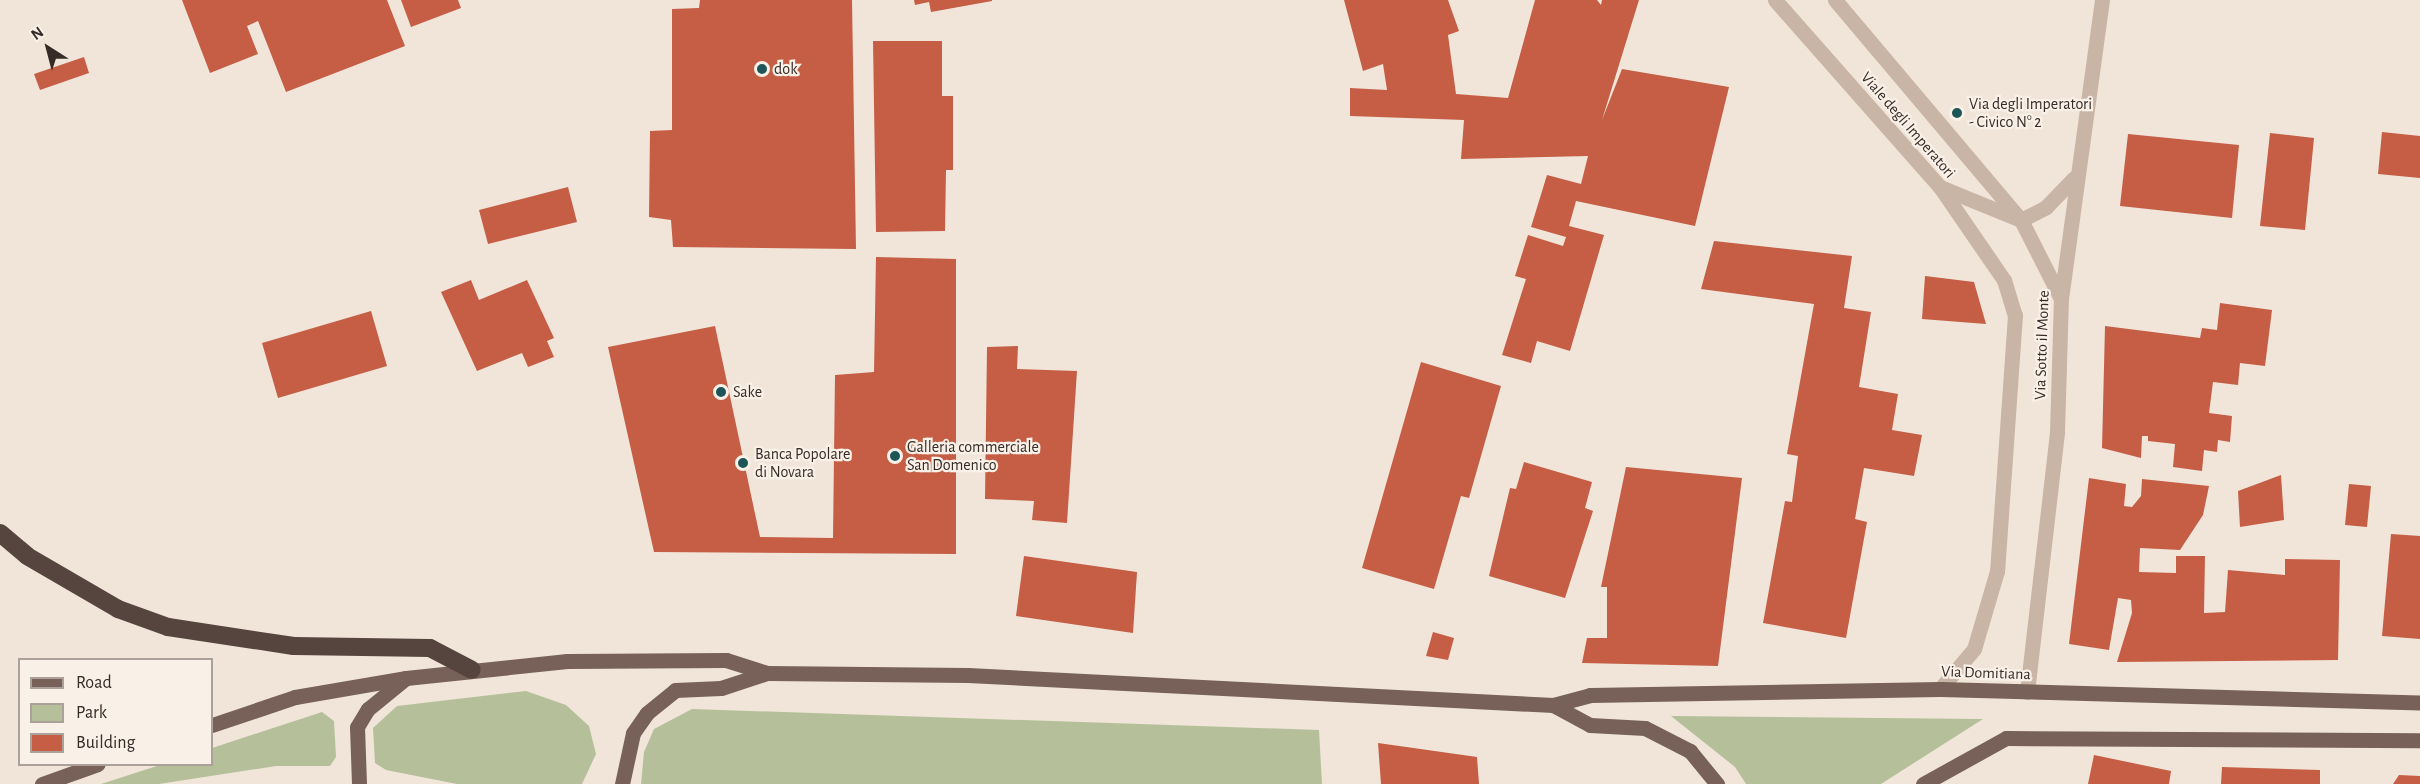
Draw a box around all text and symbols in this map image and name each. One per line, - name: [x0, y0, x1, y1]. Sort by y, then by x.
- north arrow: [18, 18, 78, 78]
- text: N: [28, 24, 47, 43]
- place label: dok: [774, 59, 797, 79]
- marker: dok: [755, 62, 769, 76]
- street label: Viale degli Imperatori: [1857, 68, 1959, 182]
- place label: Via degli Imperatori - Civico N° 2: [1969, 94, 2092, 132]
- marker: Via degli Imperatori - Civico N° 2: [1950, 106, 1964, 120]
- street label: Via Sotto il Monte: [2030, 290, 2054, 400]
- place label: Sake: [733, 382, 762, 402]
- marker: Sake: [714, 385, 728, 399]
- place label: Galleria commerciale San Domenico: [907, 437, 1039, 475]
- place label: Banca Popolare di Novara: [755, 444, 850, 482]
- marker: Galleria commerciale San Domenico: [888, 449, 902, 463]
- marker: Banca Popolare di Novara: [736, 456, 750, 470]
- legend: [18, 658, 213, 766]
- street label: Via Domitiana: [1941, 662, 2031, 684]
- text: Road: [76, 674, 112, 692]
- text: Park: [76, 704, 107, 722]
- text: Building: [76, 734, 135, 752]

